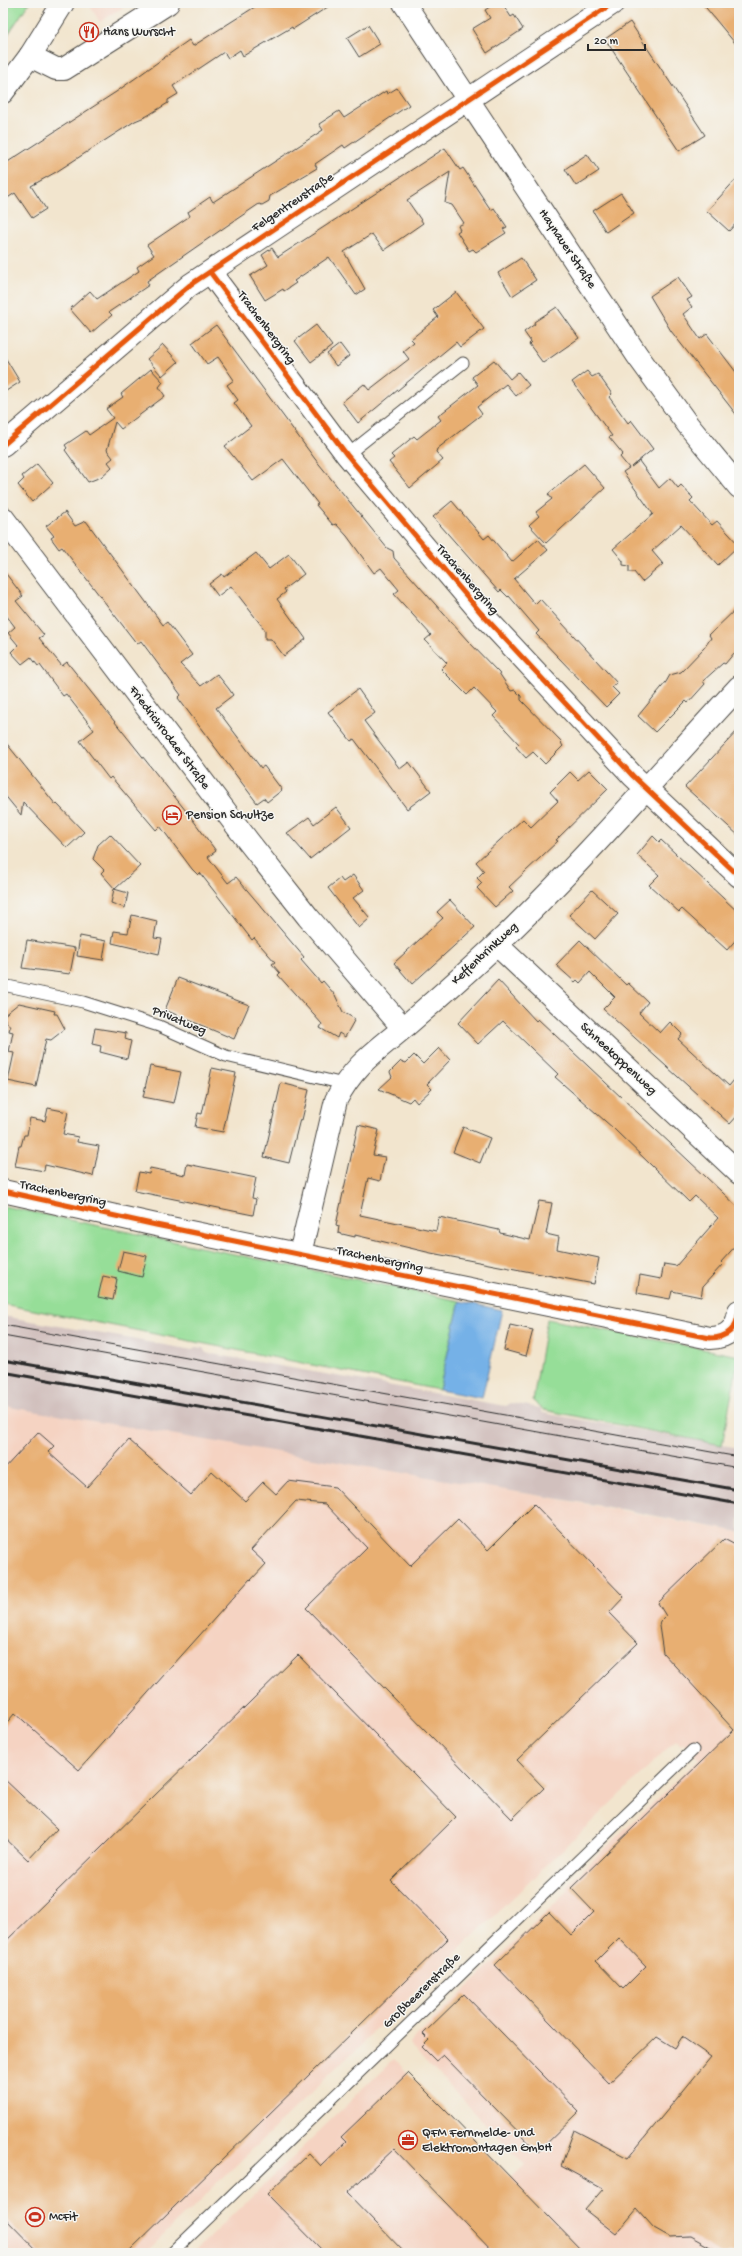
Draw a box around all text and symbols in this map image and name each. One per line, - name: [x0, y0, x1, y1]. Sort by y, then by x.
- restaurant icon: Hans Wurscht: [78, 21, 100, 43]
- place label: Hans Wurscht: [103, 25, 177, 40]
- scale bar: [588, 26, 645, 52]
- text: 20 m: [594, 35, 619, 49]
- street label: Felgentreustraße: [248, 170, 337, 237]
- street label: Haynauer Straße: [535, 206, 599, 292]
- street label: Trachenbergring: [233, 288, 298, 368]
- street label: Trachenbergring: [432, 541, 501, 618]
- street label: Friedrichrodaer Straße: [125, 683, 213, 793]
- hotel icon: Pension Schultze: [161, 804, 183, 826]
- place label: Pension Schultze: [185, 808, 274, 823]
- street label: Keffenbrinkweg: [449, 919, 521, 989]
- street label: Privatweg: [149, 1003, 208, 1039]
- street label: Schneekoppenweg: [577, 1020, 659, 1098]
- street label: Trachenbergring: [18, 1177, 107, 1210]
- street label: Trachenbergring: [335, 1243, 424, 1276]
- street label: Großbeerenstraße: [380, 1950, 464, 2032]
- place label: QFM Fernmelde- und Elektromontagen GmbH: [422, 2126, 552, 2156]
- office icon: QFM Fernmelde- und Elektromontagen GmbH: [397, 2129, 419, 2151]
- sports icon: McFit: [24, 2206, 46, 2228]
- place label: McFit: [49, 2210, 79, 2225]

